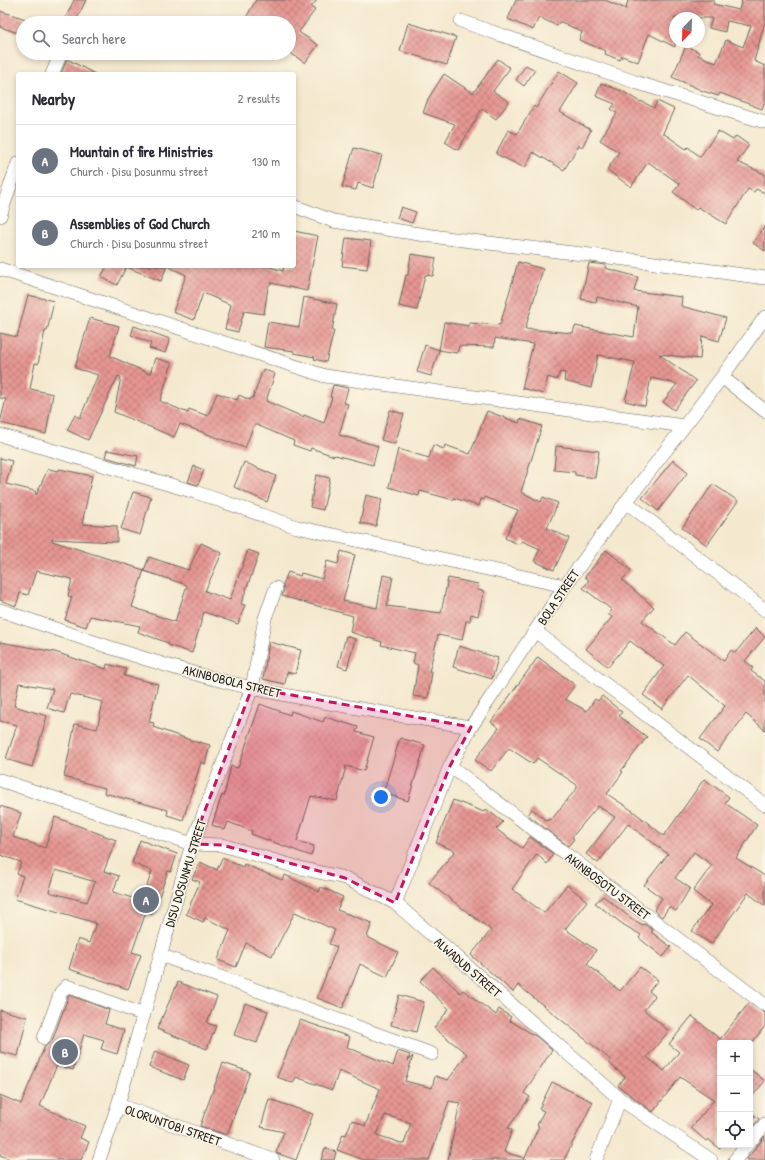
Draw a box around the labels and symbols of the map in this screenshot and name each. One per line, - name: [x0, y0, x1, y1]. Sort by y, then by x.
- north arrow: [669, 12, 705, 48]
- street label: BOLA STREET: [533, 565, 584, 628]
- street label: AKINBOBOLA STREET: [181, 660, 284, 702]
- your location: [371, 787, 391, 807]
- street label: DISU DOSUNMU STREET: [160, 816, 210, 929]
- street label: AKINBOSOTU STREET: [562, 848, 655, 924]
- pin: A: [133, 885, 159, 915]
- street label: ALWADUD STREET: [431, 933, 506, 1002]
- pin: B: [52, 1037, 78, 1067]
- street label: OLORUNTOBI STREET: [122, 1100, 224, 1150]

